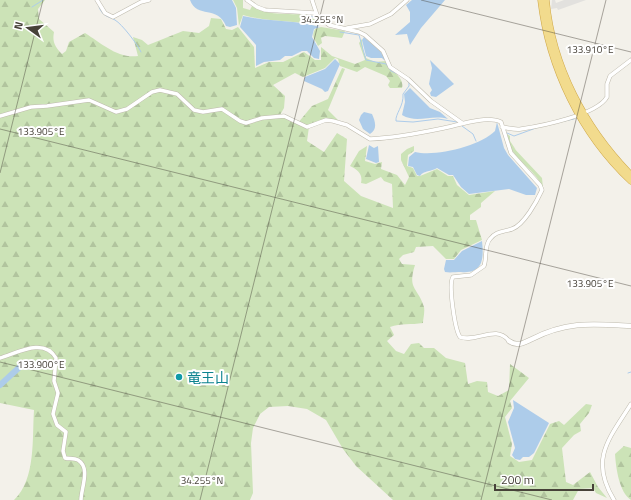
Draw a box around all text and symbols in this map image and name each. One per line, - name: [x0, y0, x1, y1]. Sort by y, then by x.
- north arrow: [8, 8, 48, 48]
- text: 34.255°N: [301, 12, 343, 27]
- text: N: [10, 20, 27, 31]
- text: 133.910°E: [567, 42, 614, 57]
- text: 133.905°E: [18, 124, 65, 139]
- text: 133.905°E: [567, 276, 614, 291]
- text: 133.900°E: [18, 357, 65, 372]
- place label: 竜王山: [187, 367, 229, 388]
- marker: 竜王山: [174, 372, 184, 382]
- scale bar: [495, 466, 593, 492]
- text: 200 m: [501, 470, 534, 489]
- text: 34.255°N: [181, 473, 223, 488]

